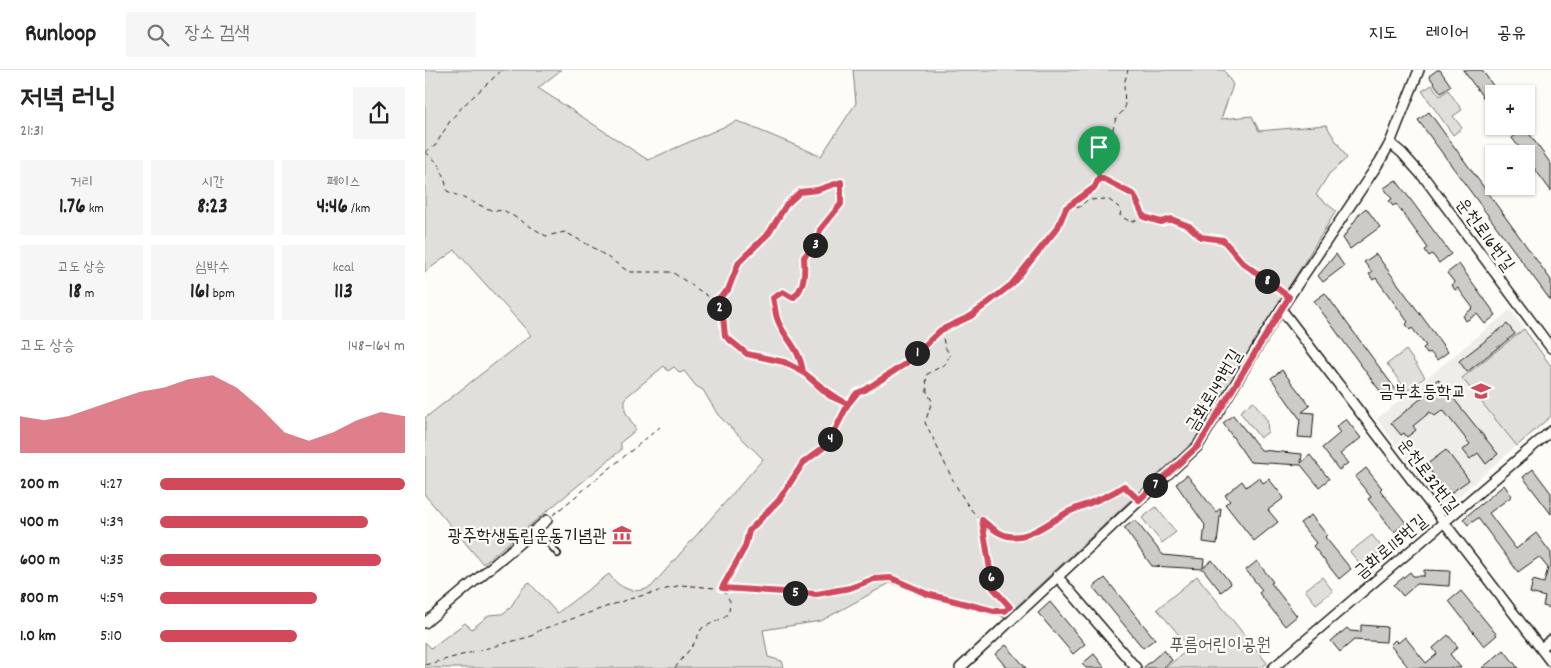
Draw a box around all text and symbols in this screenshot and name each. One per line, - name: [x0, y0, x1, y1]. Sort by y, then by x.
- search box: [126, 12, 476, 57]
- text: Runloop: [25, 18, 96, 52]
- icon: search: [144, 21, 172, 49]
- text: 장소 검색: [184, 21, 250, 48]
- text: 지도: [1369, 22, 1398, 47]
- text: 레이어: [1426, 22, 1469, 47]
- text: 공유: [1497, 22, 1526, 47]
- text: 저녁 러닝: [20, 81, 117, 121]
- map controls: [1485, 85, 1535, 195]
- button: +: [1485, 85, 1535, 135]
- button: share: [353, 87, 405, 139]
- text: 21:31: [20, 120, 44, 143]
- pin: [1078, 126, 1120, 177]
- icon: arrive: [1085, 133, 1113, 161]
- button: −: [1485, 145, 1535, 195]
- text: 거리: [70, 173, 93, 193]
- text: 시간: [201, 173, 224, 193]
- text: 페이스: [327, 173, 360, 193]
- text: 1.76: [59, 193, 85, 223]
- text: 8:23: [197, 193, 228, 223]
- text: 4:46: [317, 193, 348, 223]
- street label: 운천로16번길: [1449, 194, 1519, 278]
- text: km: [85, 199, 104, 219]
- text: /km: [348, 199, 370, 219]
- pin: 3: [803, 232, 827, 258]
- text: 3: [812, 235, 819, 255]
- text: 고도 상승: [57, 258, 106, 278]
- text: 심박수: [196, 258, 229, 278]
- text: kcal: [333, 258, 354, 278]
- pin: 8: [1255, 268, 1279, 294]
- text: 8: [1265, 271, 1270, 291]
- text: 18: [69, 278, 82, 308]
- text: 161: [190, 278, 210, 308]
- text: 113: [334, 278, 353, 308]
- text: m: [82, 284, 94, 304]
- text: bpm: [210, 284, 235, 304]
- pin: 2: [707, 296, 731, 320]
- text: 2: [716, 298, 723, 318]
- text: 고도 상승: [20, 335, 75, 358]
- text: 148–164 m: [348, 335, 405, 358]
- pin: 1: [905, 340, 929, 366]
- text: 1: [916, 343, 919, 363]
- street label: 금화로149번길: [1181, 345, 1250, 437]
- school or university icon: 금부초등학교: [1470, 380, 1492, 402]
- place label: 금부초등학교: [1379, 381, 1466, 406]
- pin: 4: [817, 426, 843, 452]
- text: 4: [828, 429, 833, 449]
- street label: 운천로32번길: [1390, 434, 1464, 520]
- pin: 7: [1143, 472, 1167, 498]
- text: 200 m: [20, 473, 59, 496]
- text: 4:27: [100, 473, 122, 496]
- text: 7: [1153, 475, 1158, 495]
- street label: 금화로115번길: [1350, 510, 1434, 586]
- text: 400 m: [20, 511, 59, 534]
- text: 4:39: [100, 511, 124, 534]
- museum icon: 광주학생독립운동기념관: [611, 524, 633, 546]
- place label: 광주학생독립운동기념관: [448, 525, 607, 550]
- text: 600 m: [20, 549, 60, 572]
- text: 4:35: [100, 549, 124, 572]
- pin: 6: [979, 566, 1003, 590]
- text: 6: [988, 568, 995, 588]
- pin: 5: [783, 580, 807, 606]
- text: 5: [792, 583, 799, 603]
- text: 800 m: [20, 587, 59, 610]
- text: 4:59: [100, 587, 124, 610]
- text: 1.0 km: [20, 625, 56, 648]
- text: 5:10: [100, 625, 122, 648]
- park label: 푸름어린이공원: [1169, 634, 1271, 659]

